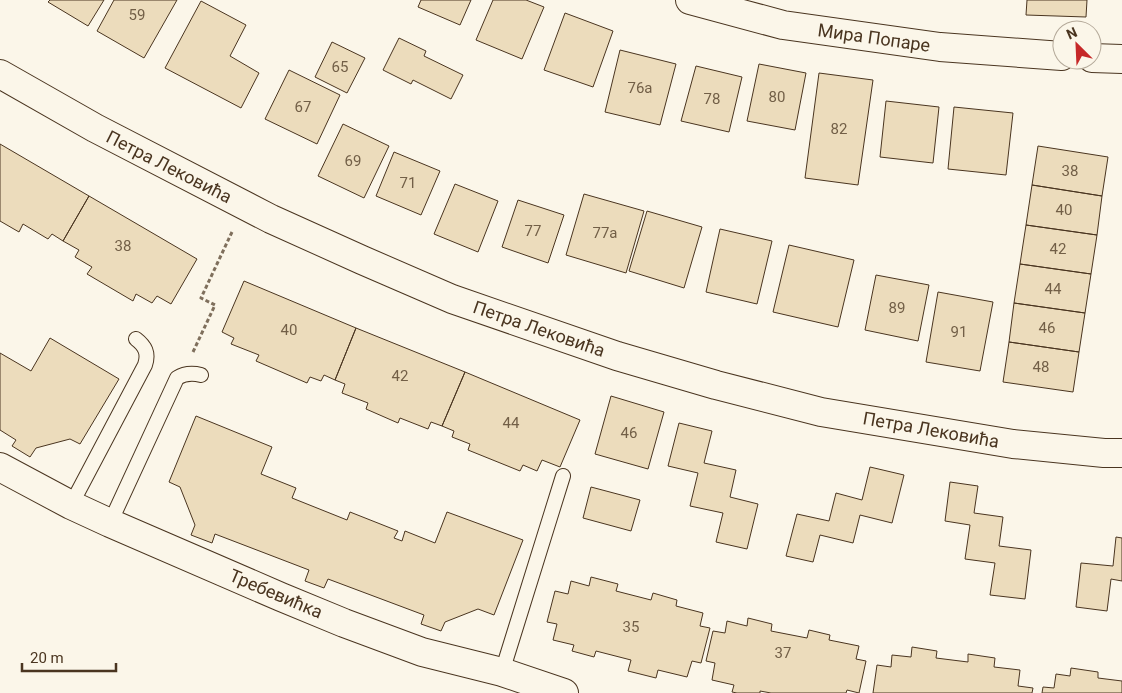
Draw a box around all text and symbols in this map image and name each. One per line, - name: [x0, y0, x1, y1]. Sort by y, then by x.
- house number: 59: [129, 6, 145, 24]
- street label: Мира Попаре: [816, 19, 932, 56]
- north arrow: [1052, 20, 1102, 70]
- text: N: [1064, 24, 1079, 42]
- house number: 65: [332, 58, 348, 76]
- house number: 76a: [627, 79, 653, 97]
- house number: 80: [769, 88, 785, 106]
- house number: 78: [704, 90, 720, 108]
- house number: 67: [295, 98, 311, 116]
- house number: 82: [831, 120, 847, 138]
- street label: Петра Лековића: [103, 126, 236, 207]
- house number: 69: [345, 152, 361, 170]
- house number: 38: [1062, 162, 1078, 180]
- house number: 71: [400, 174, 416, 192]
- house number: 40: [1056, 201, 1072, 219]
- house number: 77: [525, 222, 541, 240]
- house number: 77a: [592, 224, 618, 242]
- house number: 38: [115, 237, 131, 255]
- house number: 42: [1050, 240, 1066, 258]
- house number: 44: [1045, 280, 1062, 298]
- street label: Петра Лековића: [470, 296, 608, 361]
- house number: 89: [889, 299, 905, 317]
- house number: 46: [1039, 319, 1055, 337]
- house number: 40: [281, 321, 297, 339]
- house number: 91: [951, 323, 967, 341]
- house number: 48: [1033, 358, 1049, 376]
- house number: 42: [392, 367, 408, 385]
- street label: Петра Лековића: [861, 407, 1001, 452]
- house number: 44: [503, 414, 520, 432]
- house number: 46: [621, 424, 637, 442]
- street label: Требевићка: [226, 564, 326, 623]
- house number: 35: [623, 618, 639, 636]
- scale bar: [22, 640, 116, 672]
- house number: 37: [775, 644, 791, 662]
- text: 20 m: [30, 649, 64, 667]

